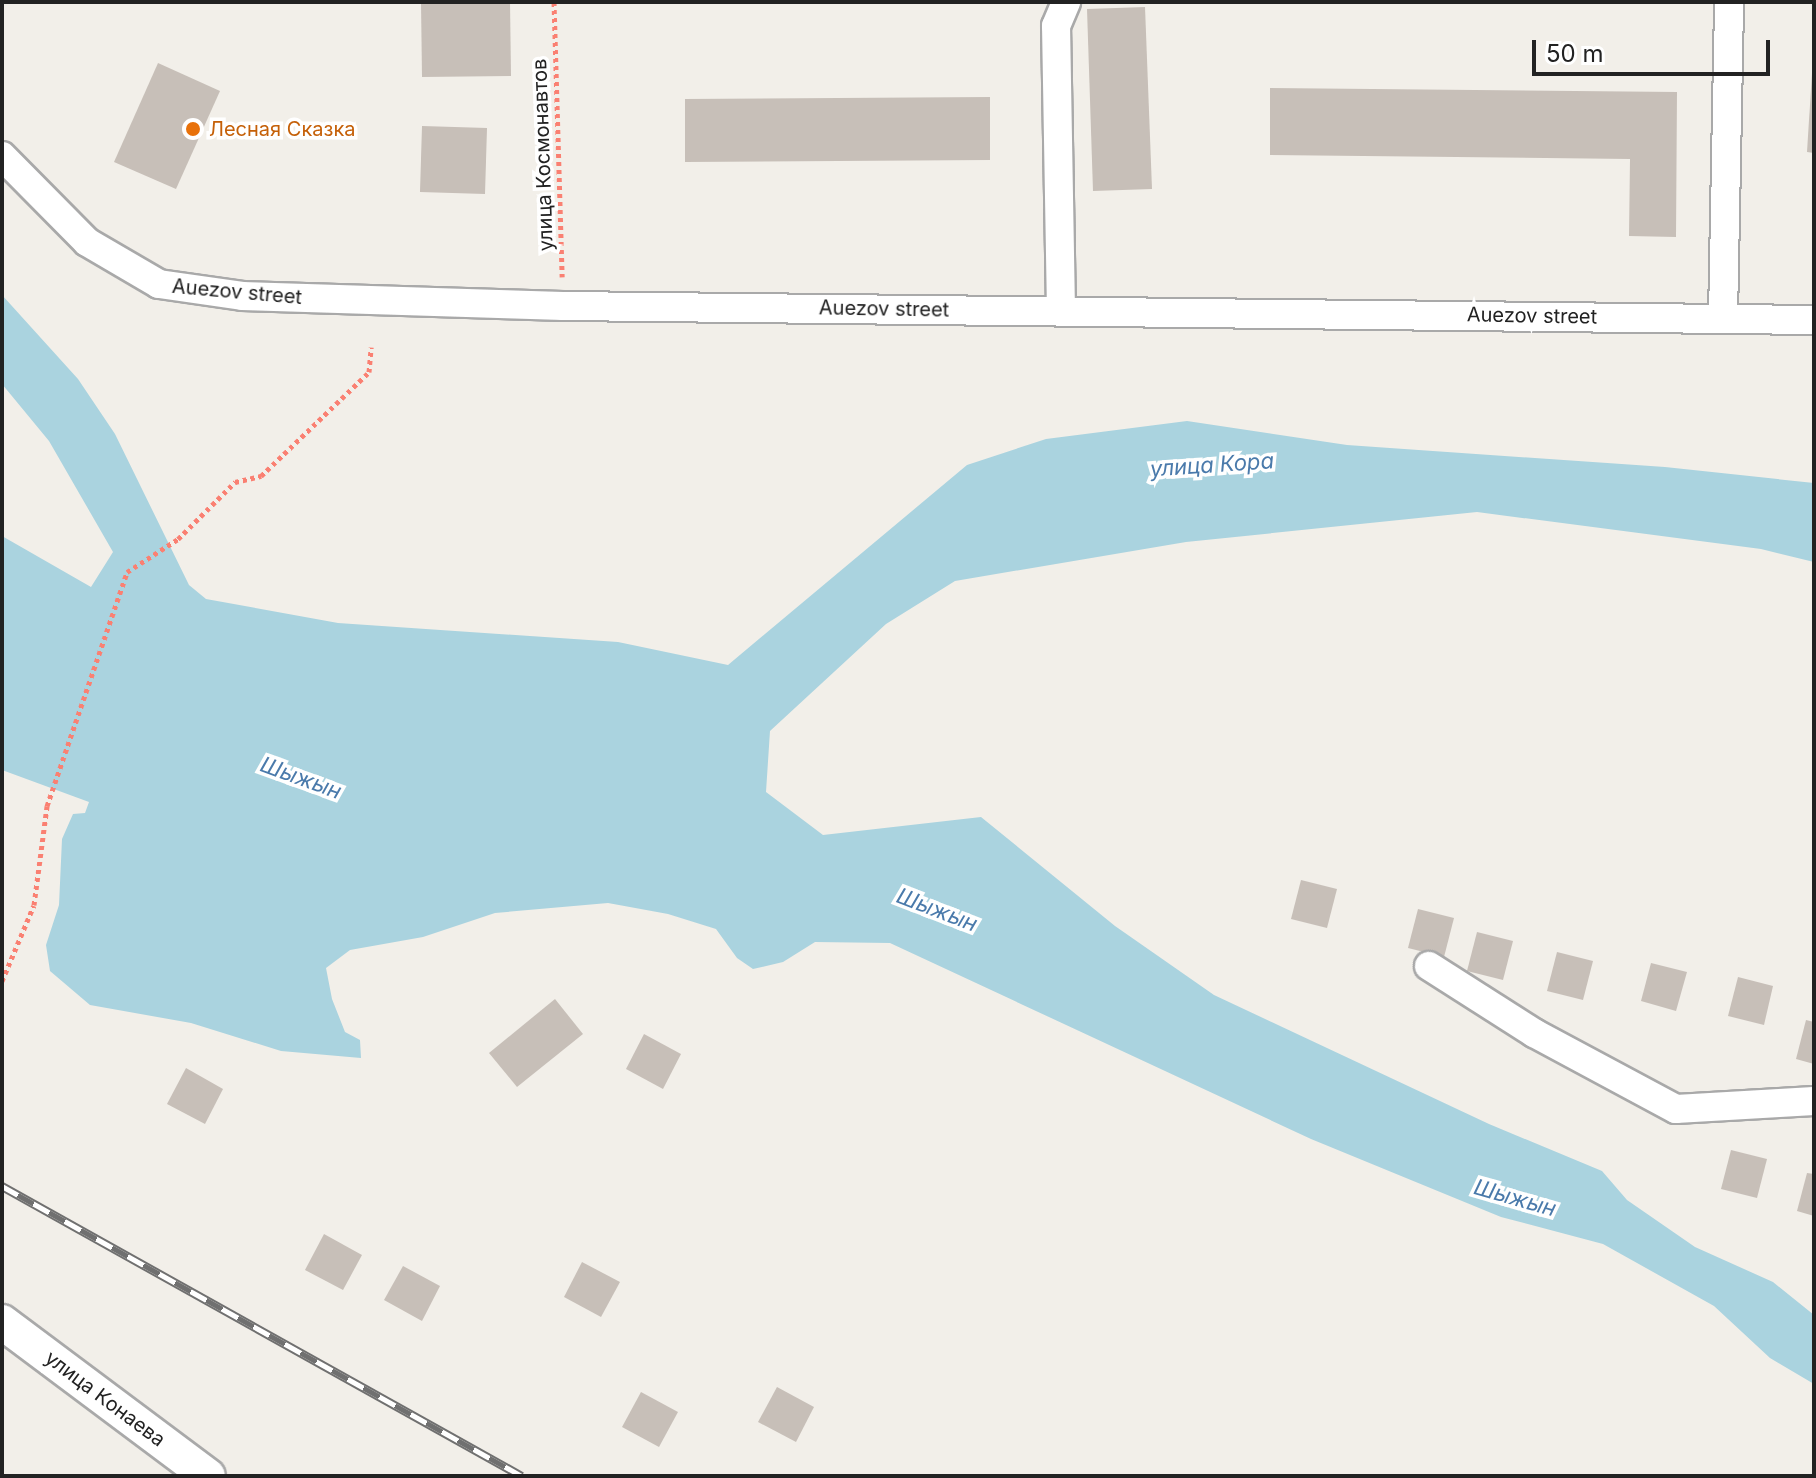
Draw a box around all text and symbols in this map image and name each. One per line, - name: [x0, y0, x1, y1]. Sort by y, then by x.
- scale bar: [1536, 24, 1774, 74]
- text: 50 m: [1546, 39, 1604, 68]
- street label: улица Космонавтов: [528, 58, 558, 252]
- place label: Лесная Сказка: [209, 117, 355, 141]
- marker: Лесная Сказка: [184, 120, 202, 138]
- street label: Auezov street: [171, 274, 303, 310]
- street label: Auezov street: [819, 296, 949, 322]
- street label: Auezov street: [1467, 303, 1597, 329]
- water label: улица Кора: [1149, 448, 1275, 482]
- water label: Шыжын: [257, 751, 345, 805]
- water label: Шыжын: [893, 883, 981, 937]
- water label: Шыжын: [1471, 1174, 1559, 1222]
- street label: улица Конаева: [40, 1346, 170, 1452]

